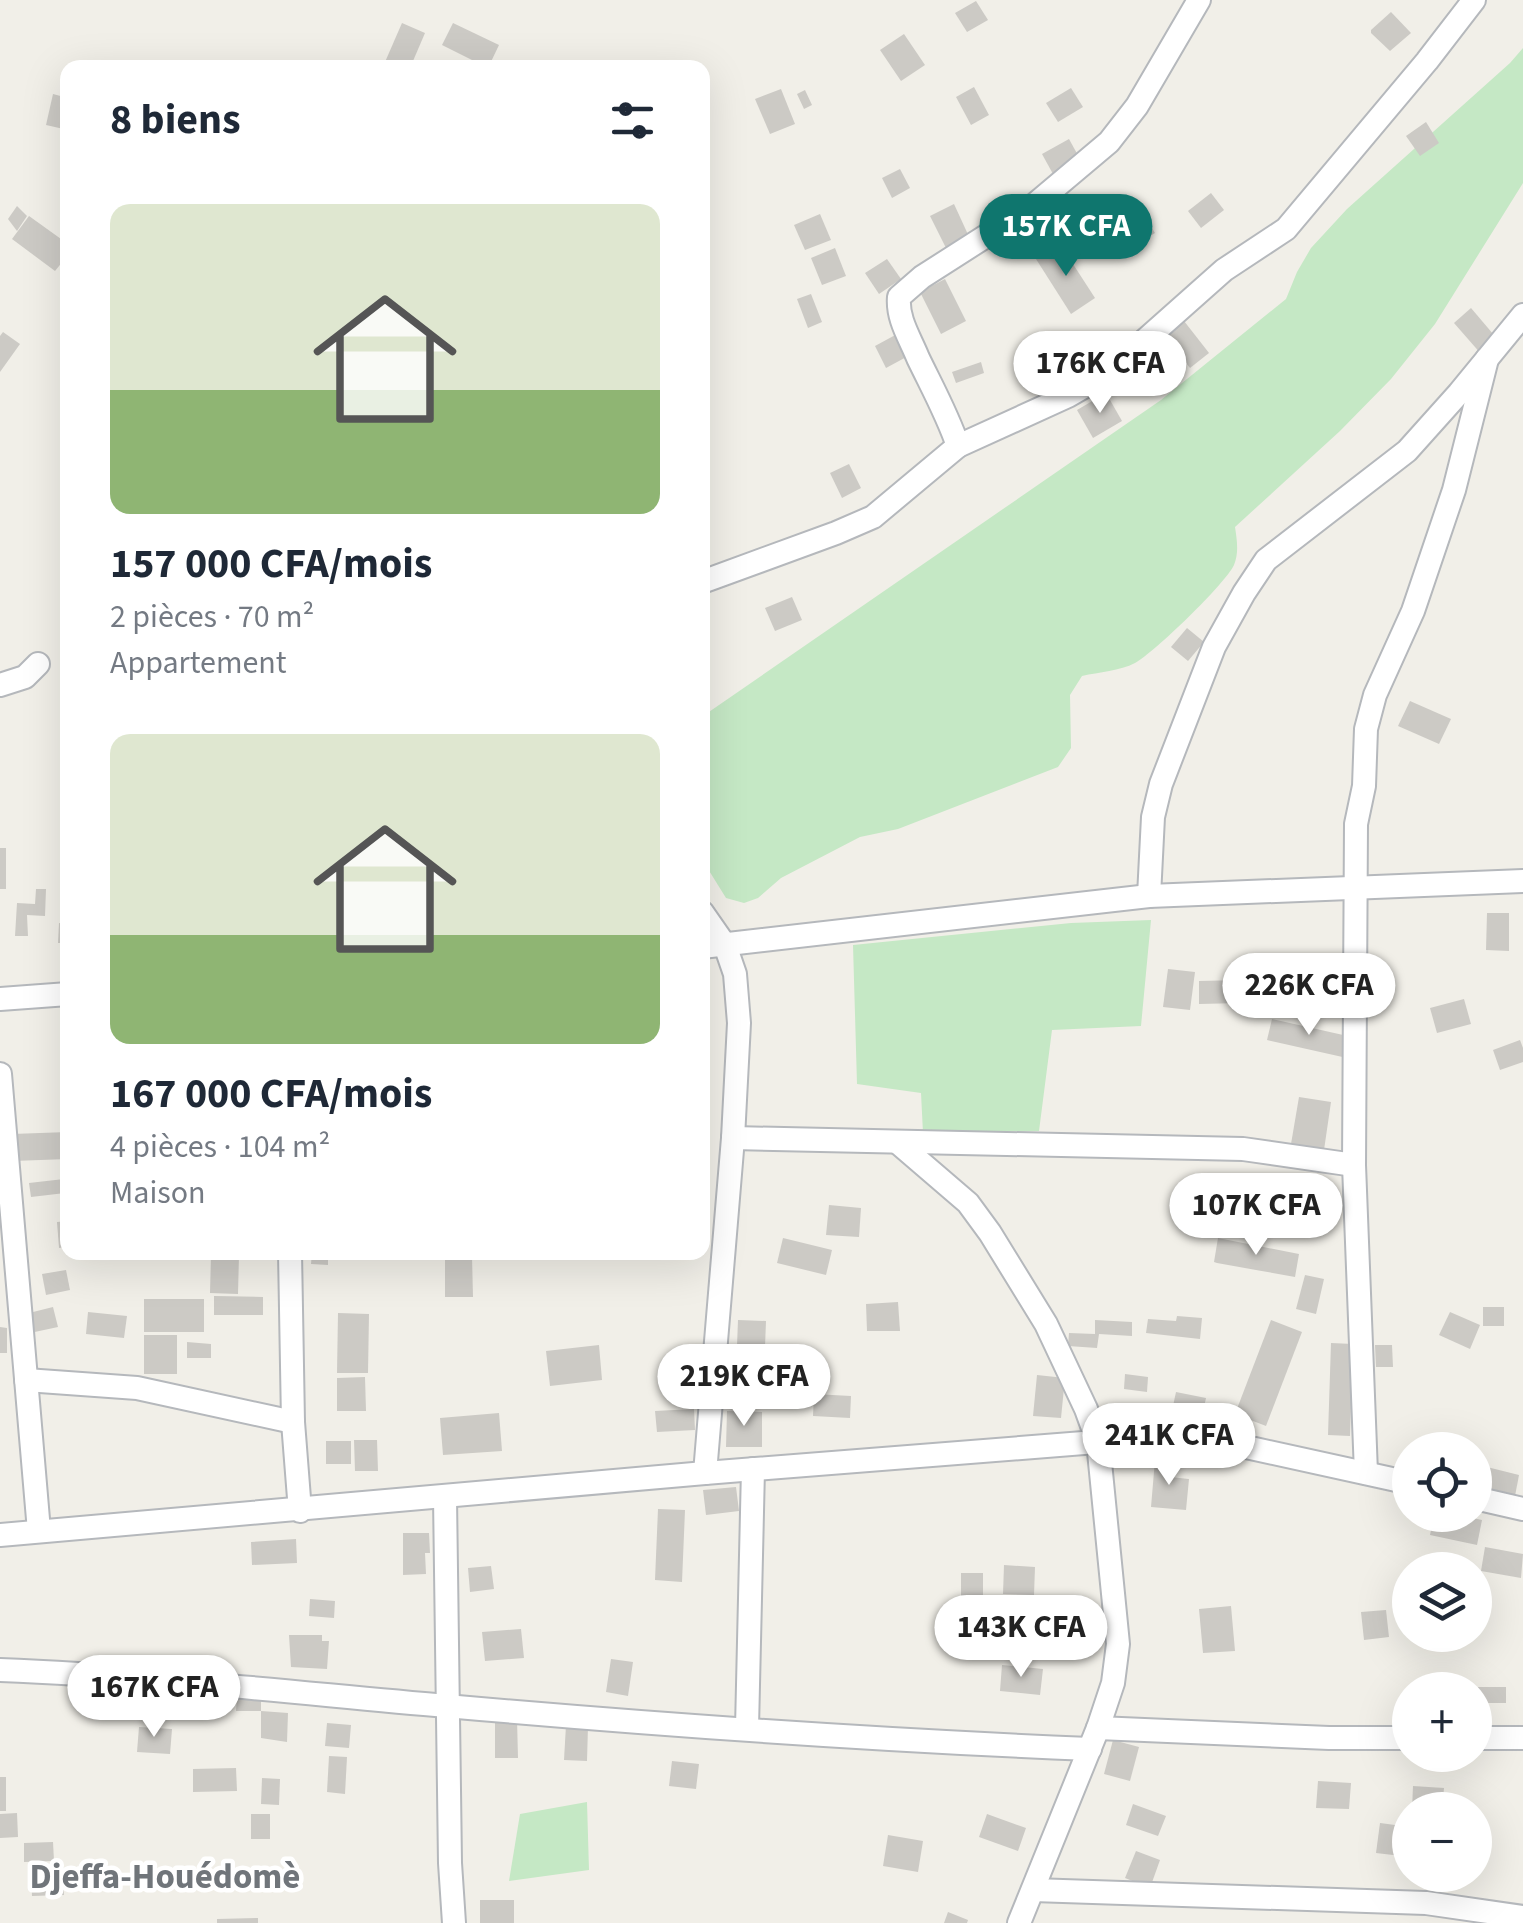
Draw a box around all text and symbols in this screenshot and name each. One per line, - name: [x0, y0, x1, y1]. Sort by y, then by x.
- text: 8 biens: [110, 90, 241, 150]
- icon: filters: [605, 93, 660, 148]
- pin: 157K CFA: [963, 194, 1169, 279]
- text: 157K CFA: [1001, 203, 1131, 249]
- icon: home: [295, 269, 475, 449]
- pin: 176K CFA: [997, 331, 1203, 416]
- text: 176K CFA: [1035, 340, 1165, 386]
- text: 157 000 CFA/mois: [110, 534, 432, 594]
- text: 2 pièces · 70 m²: [110, 594, 314, 640]
- text: Appartement: [110, 640, 287, 686]
- icon: home: [295, 799, 475, 979]
- pin: 226K CFA: [1206, 953, 1412, 1038]
- text: 226K CFA: [1244, 962, 1374, 1008]
- text: 167 000 CFA/mois: [110, 1064, 432, 1124]
- text: 4 pièces · 104 m²: [110, 1124, 330, 1170]
- text: Maison: [110, 1170, 206, 1216]
- pin: 107K CFA: [1153, 1173, 1359, 1258]
- text: 107K CFA: [1191, 1182, 1321, 1228]
- pin: 219K CFA: [641, 1344, 847, 1429]
- text: 219K CFA: [679, 1353, 809, 1399]
- pin: 241K CFA: [1066, 1403, 1272, 1488]
- text: 241K CFA: [1104, 1412, 1234, 1458]
- map controls: [1392, 1432, 1492, 1892]
- button: locate: [1392, 1432, 1492, 1532]
- button: layers: [1392, 1552, 1492, 1652]
- pin: 143K CFA: [918, 1595, 1124, 1680]
- text: 143K CFA: [956, 1604, 1086, 1650]
- pin: 167K CFA: [51, 1655, 257, 1740]
- text: 167K CFA: [89, 1664, 219, 1710]
- button: +: [1392, 1672, 1492, 1772]
- button: −: [1392, 1792, 1492, 1892]
- district label: Djeffa-Houédomè: [30, 1852, 300, 1902]

